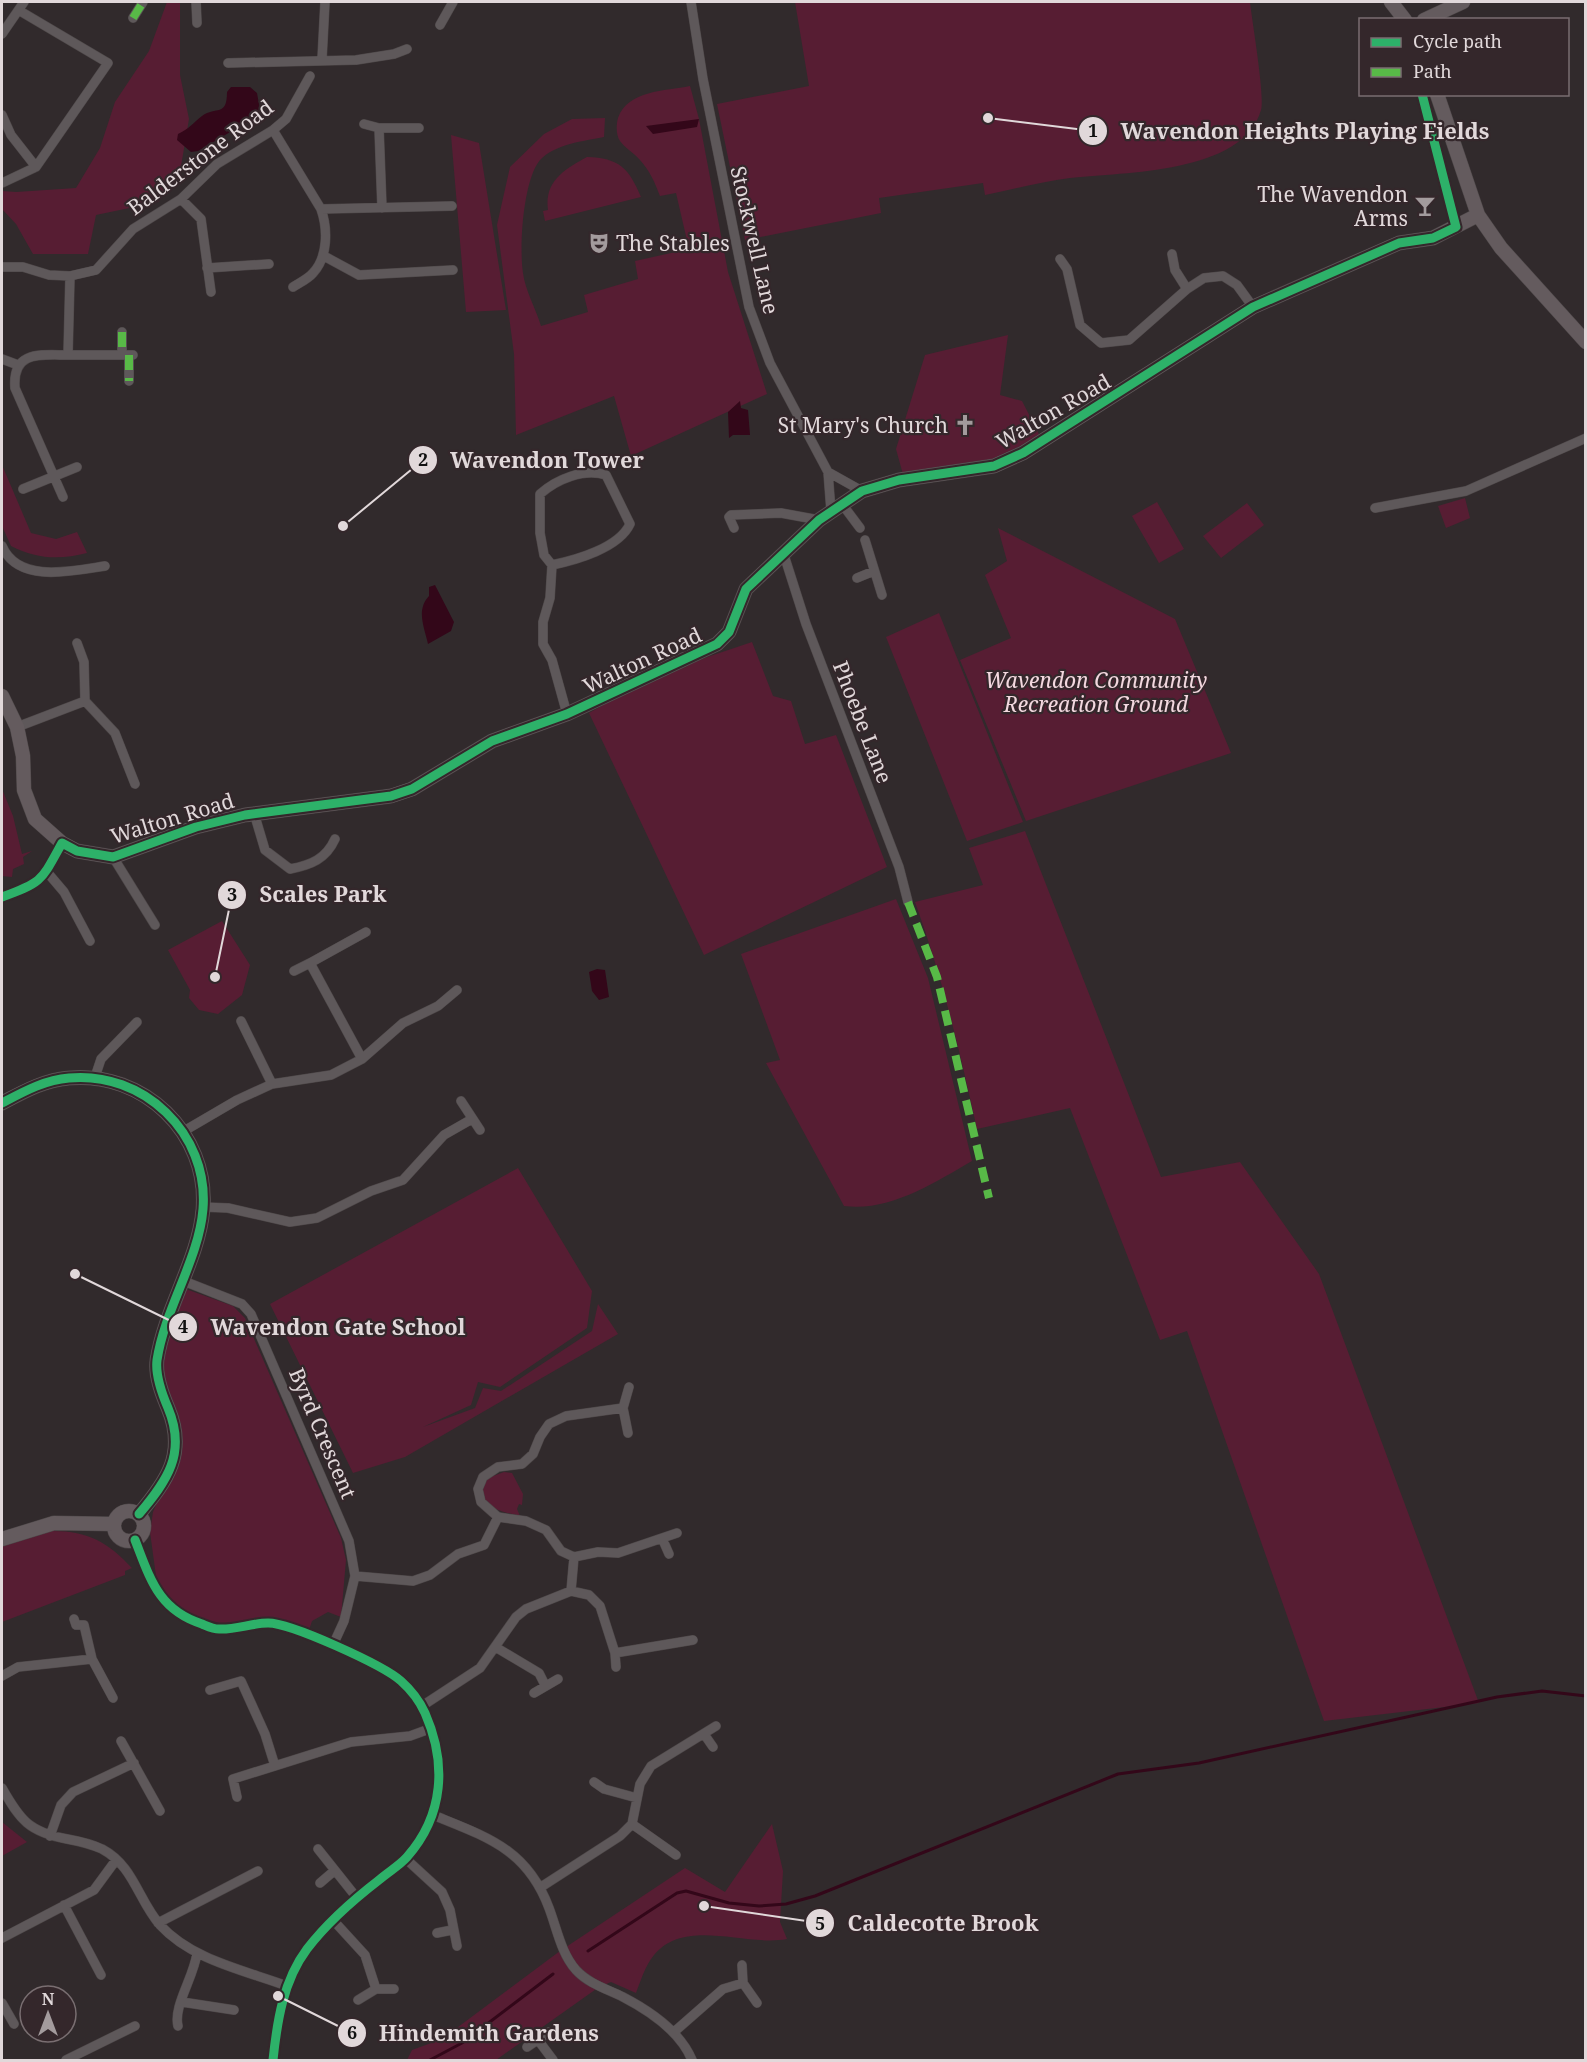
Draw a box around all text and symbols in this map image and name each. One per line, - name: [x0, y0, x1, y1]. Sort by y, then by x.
- legend: [1359, 18, 1569, 96]
- text: Cycle path: [1413, 29, 1502, 53]
- text: Path: [1413, 59, 1452, 83]
- street label: Balderstone Road: [121, 93, 279, 221]
- callout: Wavendon Heights Playing Fields: [1078, 111, 1501, 151]
- text: Wavendon Heights Playing Fields: [1121, 115, 1489, 145]
- text: 1: [1088, 118, 1098, 142]
- street label: Stockwell Lane: [724, 163, 786, 317]
- place label: The Wavendon Arms: [1257, 180, 1408, 232]
- bar icon: The Wavendon Arms: [1413, 194, 1437, 218]
- place label: The Stables: [616, 229, 730, 257]
- theatre icon: The Stables: [587, 231, 611, 255]
- street label: Walton Road: [991, 367, 1116, 455]
- place label: St Mary's Church: [778, 411, 948, 439]
- church icon: St Mary's Church: [953, 413, 977, 437]
- callout: Wavendon Tower: [408, 440, 656, 480]
- text: Wavendon Tower: [450, 444, 644, 474]
- text: 2: [418, 447, 428, 471]
- street label: Walton Road: [578, 620, 706, 700]
- street label: Phoebe Lane: [827, 657, 899, 787]
- park label: Wavendon Community Recreation Ground: [985, 666, 1207, 718]
- street label: Walton Road: [107, 786, 237, 850]
- callout: Scales Park: [217, 875, 398, 915]
- text: Scales Park: [260, 878, 386, 908]
- text: 3: [227, 882, 237, 906]
- callout: Wavendon Gate School: [168, 1307, 477, 1347]
- text: Wavendon Gate School: [210, 1311, 466, 1341]
- text: 4: [178, 1314, 188, 1338]
- street label: Byrd Crescent: [283, 1363, 363, 1503]
- callout: Caldecotte Brook: [805, 1903, 1050, 1943]
- text: Caldecotte Brook: [847, 1907, 1039, 1937]
- text: 5: [815, 1911, 825, 1935]
- north arrow: [18, 1984, 78, 2044]
- text: N: [42, 1988, 55, 2010]
- callout: Hindemith Gardens: [337, 2013, 611, 2053]
- text: Hindemith Gardens: [379, 2017, 599, 2047]
- text: 6: [347, 2020, 357, 2044]

